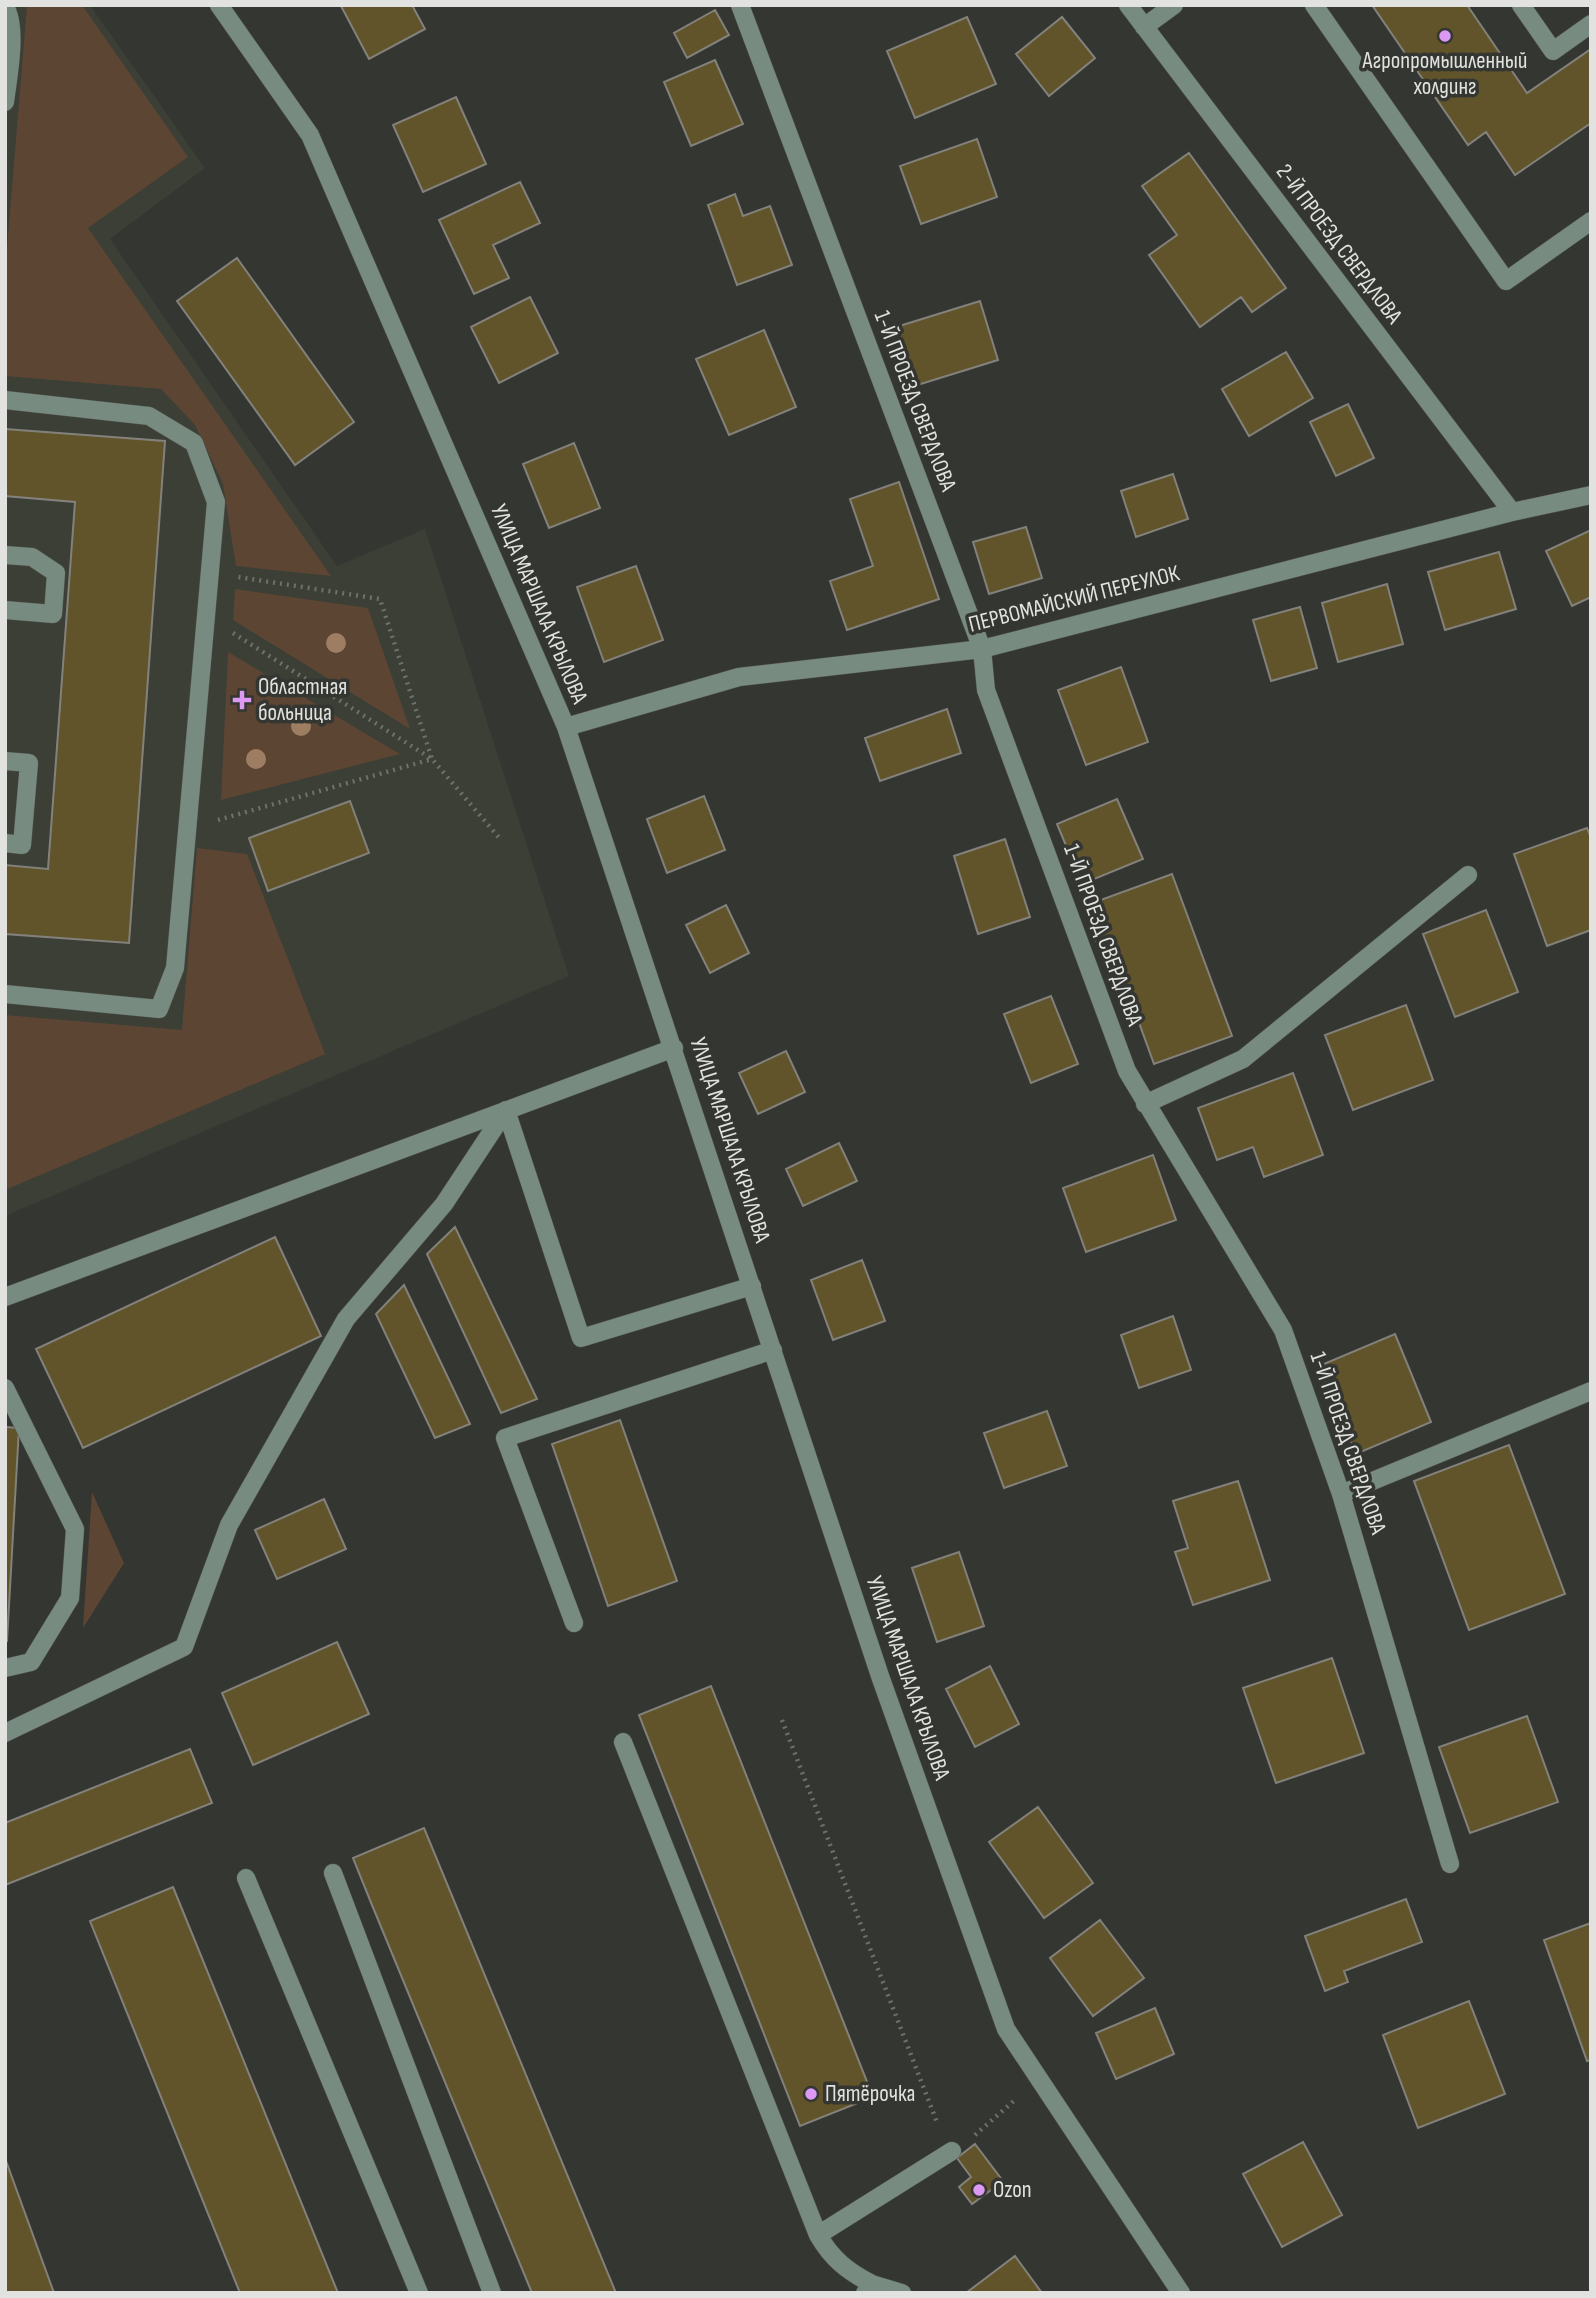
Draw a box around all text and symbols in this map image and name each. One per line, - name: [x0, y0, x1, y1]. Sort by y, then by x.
- marker: Агропромышленный холдинг: [1437, 28, 1453, 44]
- place label: Агропромышленный холдинг: [1362, 47, 1527, 101]
- street label: 2-Й ПРОЕЗД СВЕРДЛОВА: [1270, 159, 1408, 329]
- street label: 1-Й ПРОЕЗД СВЕРДЛОВА: [868, 307, 962, 495]
- street label: УЛИЦА МАРШАЛА КРЫЛОВА: [484, 500, 594, 708]
- street label: ПЕРВОМАЙСКИЙ ПЕРЕУЛОК: [966, 559, 1183, 639]
- place label: Областная больница: [258, 673, 347, 727]
- marker: Областная больница: [232, 690, 252, 710]
- street label: 1-Й ПРОЕЗД СВЕРДЛОВА: [1057, 840, 1149, 1030]
- street label: УЛИЦА МАРШАЛА КРЫЛОВА: [684, 1034, 776, 1246]
- street label: 1-Й ПРОЕЗД СВЕРДЛОВА: [1304, 1348, 1392, 1538]
- street label: УЛИЦА МАРШАЛА КРЫЛОВА: [860, 1572, 956, 1784]
- place label: Пятёрочка: [825, 2080, 915, 2108]
- marker: Пятёрочка: [803, 2086, 819, 2102]
- place label: Ozon: [993, 2176, 1032, 2204]
- marker: Ozon: [971, 2182, 987, 2198]

